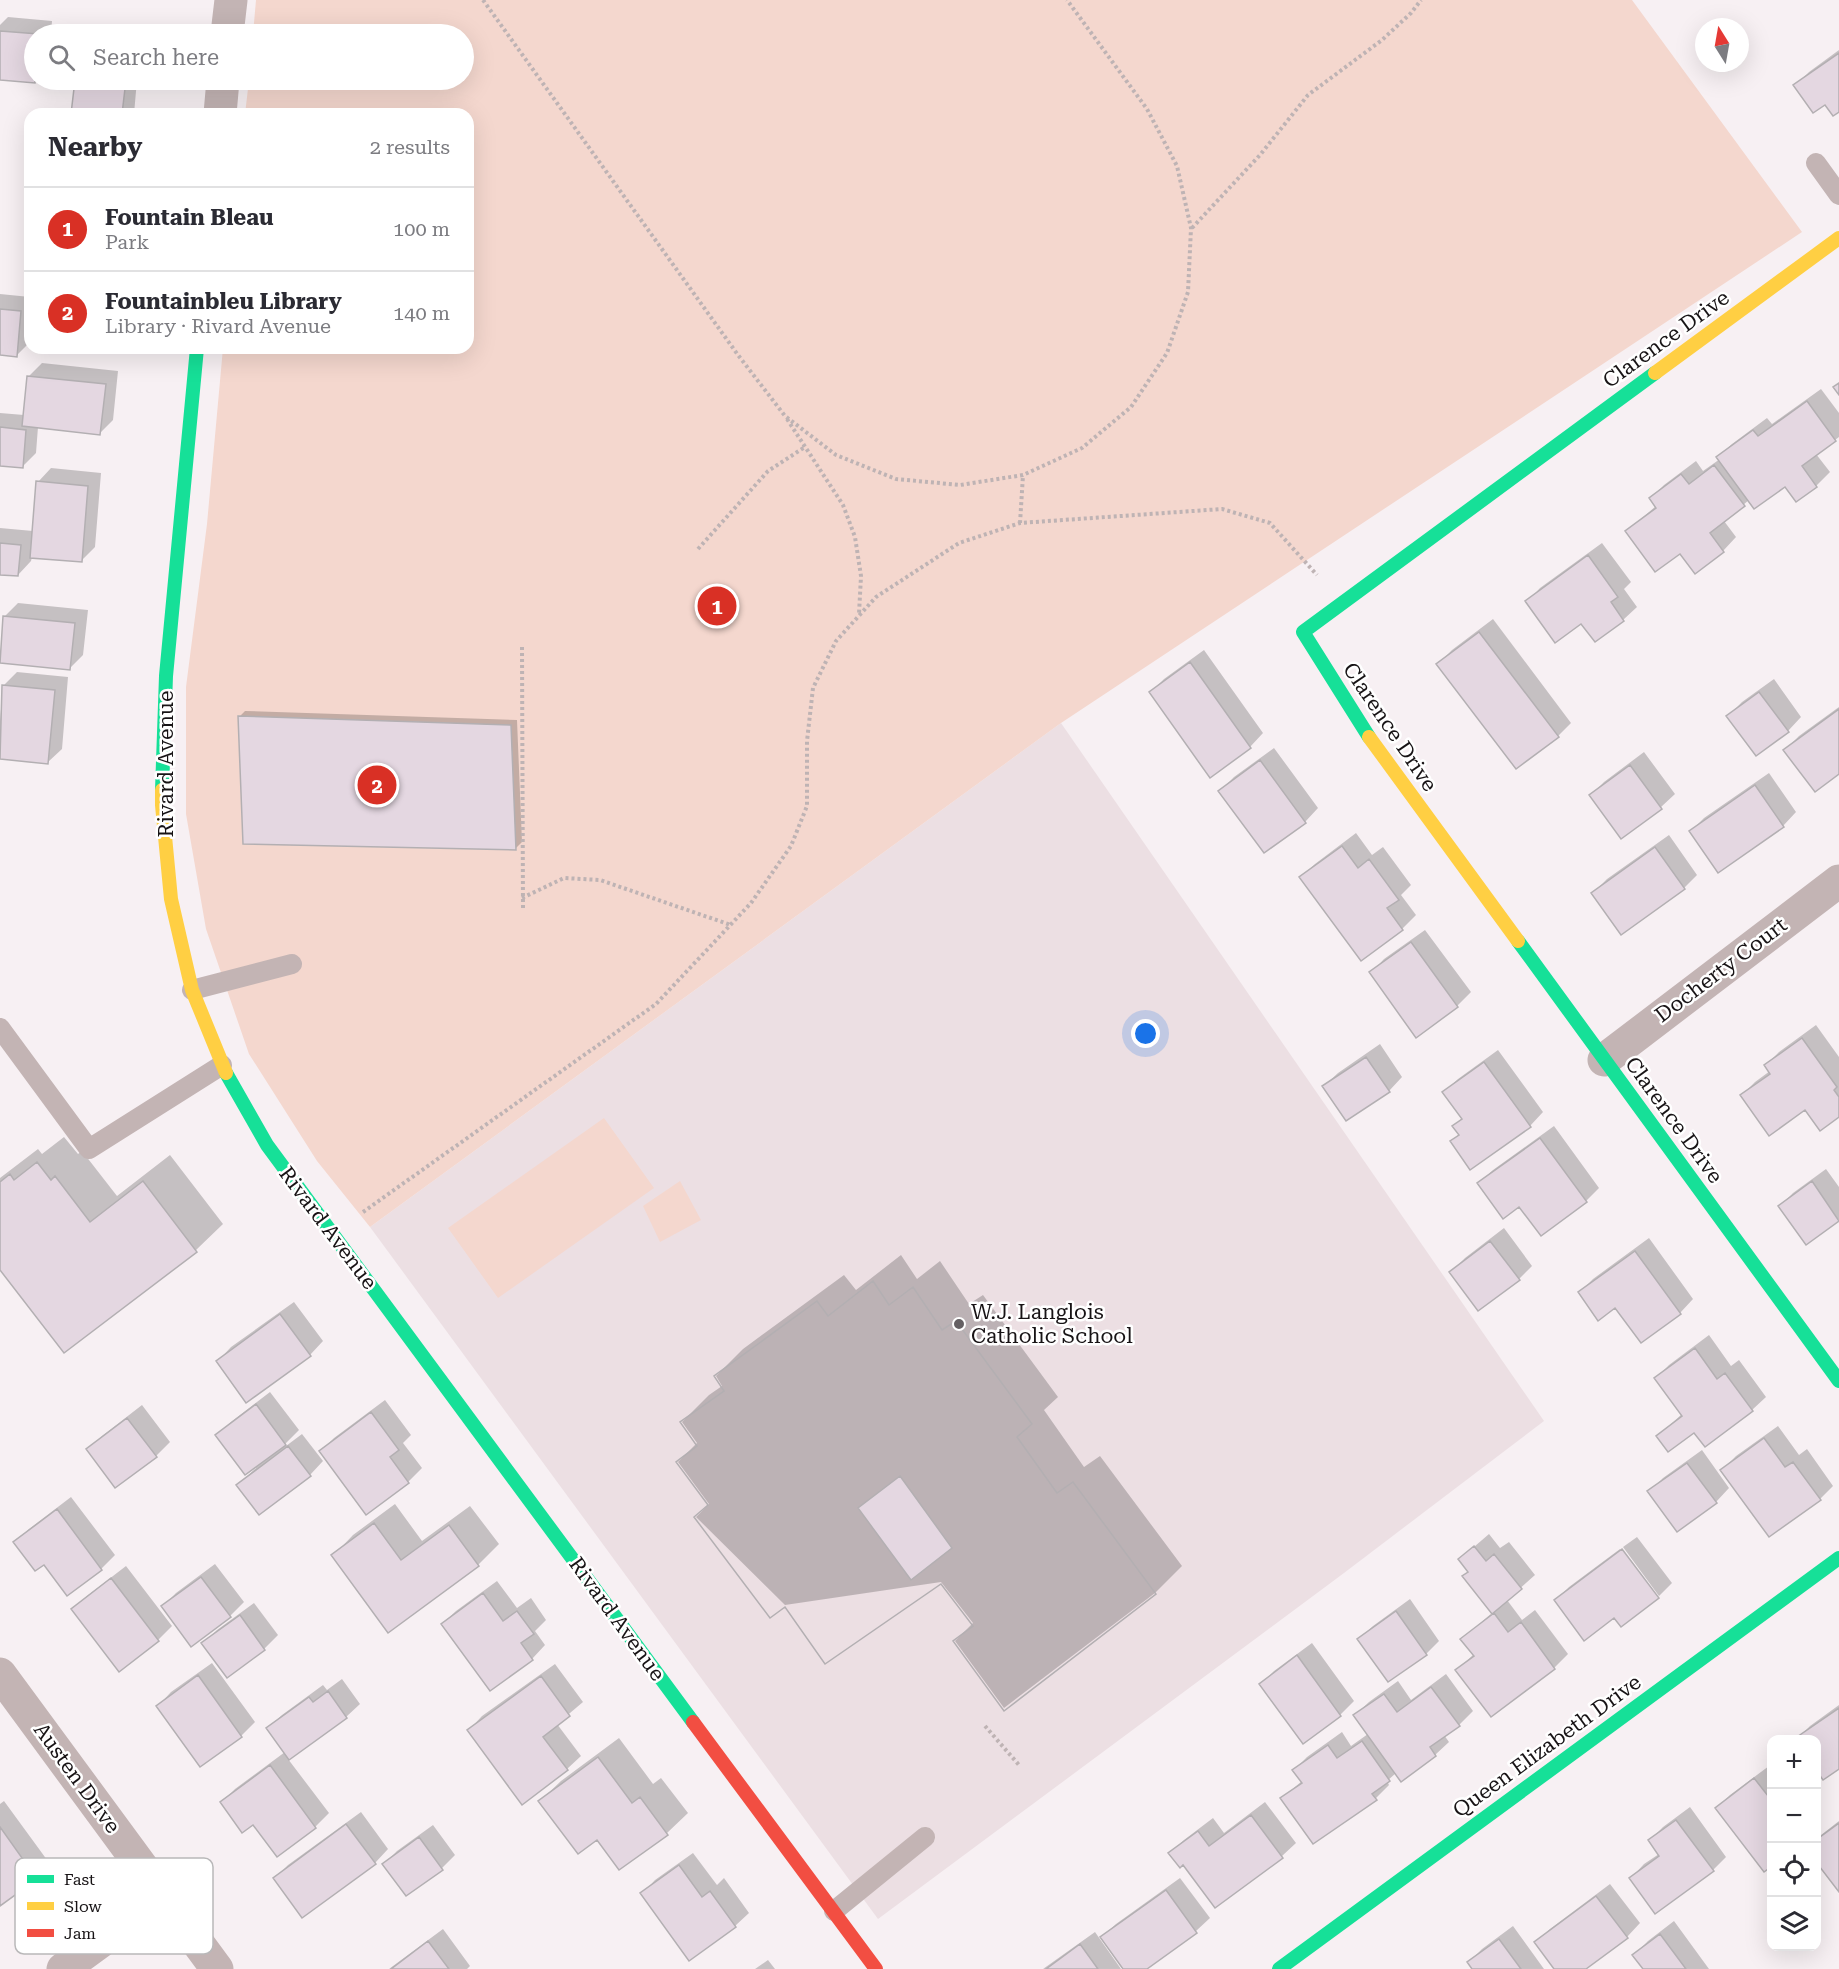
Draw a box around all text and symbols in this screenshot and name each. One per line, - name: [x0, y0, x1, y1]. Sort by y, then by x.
- north arrow: [1695, 18, 1749, 72]
- search box: [24, 24, 474, 90]
- icon: search: [45, 41, 78, 74]
- text: Search here: [93, 45, 219, 70]
- text: Nearby: [48, 132, 142, 162]
- text: 2 results: [370, 135, 450, 159]
- text: Fountain Bleau: [105, 205, 273, 230]
- text: 1: [62, 217, 73, 241]
- text: 100 m: [393, 217, 450, 241]
- text: Park: [105, 230, 149, 254]
- street label: Clarence Drive: [1598, 285, 1734, 393]
- text: Fountainbleu Library: [105, 289, 342, 314]
- text: 2: [62, 301, 73, 325]
- text: 140 m: [393, 301, 450, 325]
- text: Library · Rivard Avenue: [105, 314, 331, 338]
- pin: 1: [698, 584, 736, 628]
- street label: Clarence Drive: [1338, 658, 1442, 796]
- street label: Rivard Avenue: [154, 691, 178, 837]
- pin: 2: [358, 762, 397, 808]
- street label: Docherty Court: [1650, 913, 1792, 1027]
- your location: [1131, 1019, 1160, 1048]
- street label: Clarence Drive: [1620, 1052, 1728, 1188]
- street label: Rivard Avenue: [274, 1162, 382, 1294]
- place label: W.J. Langlois Catholic School: [971, 1300, 1133, 1348]
- marker: W.J. Langlois Catholic School: [952, 1317, 966, 1331]
- street label: Rivard Avenue: [564, 1553, 670, 1685]
- street label: Queen Elizabeth Drive: [1448, 1670, 1646, 1822]
- street label: Austen Drive: [29, 1718, 125, 1838]
- map controls: [1767, 1735, 1821, 1951]
- button: +: [1767, 1735, 1821, 1789]
- button: −: [1767, 1789, 1821, 1843]
- button: locate: [1767, 1843, 1821, 1897]
- legend: [15, 1858, 213, 1954]
- text: Fast: [64, 1870, 95, 1889]
- text: Slow: [64, 1897, 102, 1916]
- button: layers: [1767, 1897, 1821, 1951]
- text: Jam: [64, 1924, 96, 1943]

